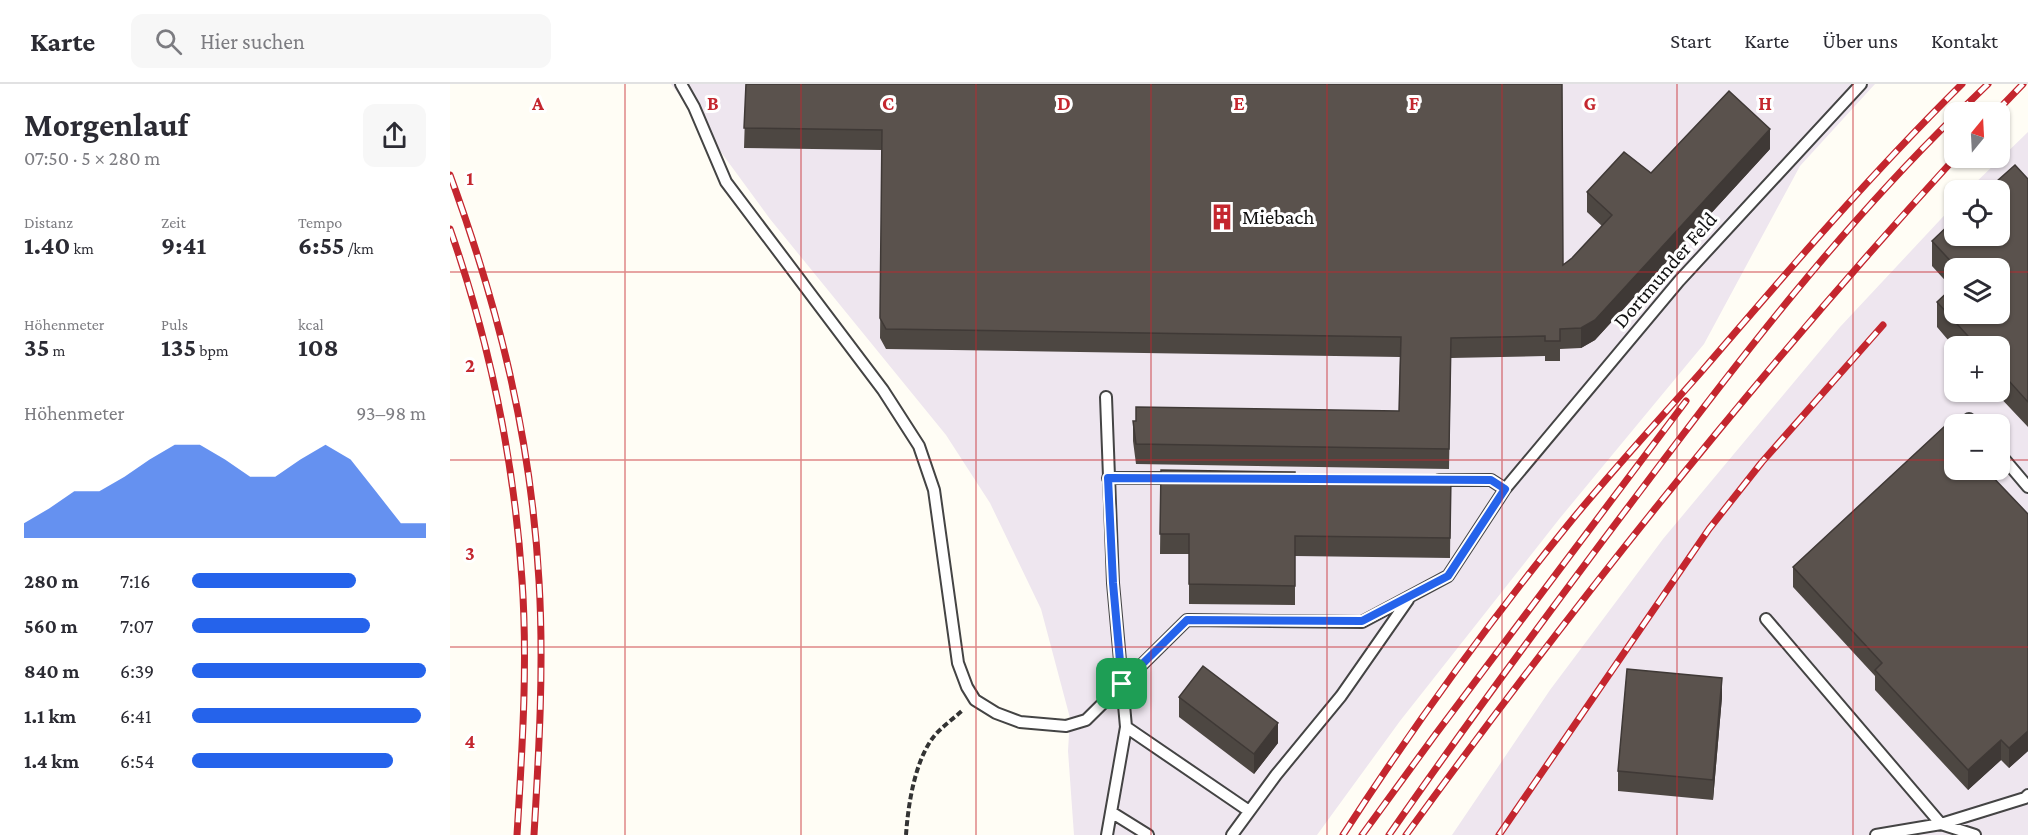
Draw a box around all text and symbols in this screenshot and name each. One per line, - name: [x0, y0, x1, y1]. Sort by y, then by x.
- search box: [131, 14, 551, 68]
- icon: search: [152, 25, 185, 58]
- text: Karte: [30, 26, 95, 57]
- text: Hier suchen: [200, 29, 305, 54]
- text: Start: [1670, 29, 1711, 53]
- text: Karte: [1744, 29, 1789, 53]
- text: Über uns: [1822, 29, 1898, 53]
- text: Kontakt: [1931, 29, 1998, 53]
- text: A: [531, 92, 545, 114]
- text: B: [707, 92, 719, 114]
- text: C: [882, 92, 894, 114]
- text: D: [1057, 92, 1071, 114]
- text: E: [1233, 92, 1245, 114]
- text: F: [1409, 92, 1420, 114]
- text: G: [1584, 92, 1597, 114]
- text: H: [1758, 92, 1772, 114]
- north arrow: [1944, 102, 2010, 168]
- map controls: [1944, 102, 2010, 480]
- button: share: [363, 104, 426, 167]
- text: Morgenlauf: [24, 106, 188, 143]
- text: 07:50 · 5 × 280 m: [24, 147, 160, 169]
- text: 1: [466, 167, 474, 189]
- button: locate: [1944, 180, 2010, 246]
- building icon: Miebach: [1207, 202, 1237, 232]
- place label: Miebach: [1242, 205, 1314, 229]
- street label: Dortmunder Feld: [1608, 207, 1722, 333]
- text: Distanz: [24, 214, 73, 231]
- text: Zeit: [161, 214, 186, 231]
- text: Tempo: [298, 214, 342, 231]
- text: 1.40: [24, 231, 70, 260]
- text: 9:41: [161, 231, 206, 260]
- text: 6:55: [298, 231, 345, 260]
- text: km: [70, 240, 94, 257]
- text: /km: [345, 240, 374, 257]
- button: layers: [1944, 258, 2010, 324]
- text: Höhenmeter: [24, 316, 104, 333]
- text: Puls: [161, 316, 188, 333]
- text: kcal: [298, 316, 324, 333]
- text: 35: [24, 333, 49, 362]
- text: 135: [161, 333, 196, 362]
- text: 108: [298, 333, 339, 362]
- button: +: [1944, 336, 2010, 402]
- text: m: [49, 342, 65, 359]
- text: bpm: [196, 342, 229, 359]
- text: 2: [465, 354, 475, 376]
- text: Höhenmeter: [24, 402, 125, 424]
- text: 93–98 m: [356, 402, 426, 424]
- button: −: [1944, 414, 2010, 480]
- text: 3: [465, 542, 475, 564]
- text: 280 m: [24, 570, 79, 592]
- text: 7:16: [120, 570, 150, 592]
- text: 560 m: [24, 615, 78, 637]
- text: 7:07: [120, 615, 154, 637]
- pin: [1096, 658, 1147, 709]
- text: 840 m: [24, 660, 79, 682]
- text: 6:39: [120, 660, 154, 682]
- icon: arrive: [1105, 667, 1138, 700]
- text: 1.1 km: [24, 705, 76, 727]
- text: 6:41: [120, 705, 152, 727]
- text: 4: [465, 730, 476, 752]
- text: 1.4 km: [24, 750, 79, 772]
- text: 6:54: [120, 750, 154, 772]

